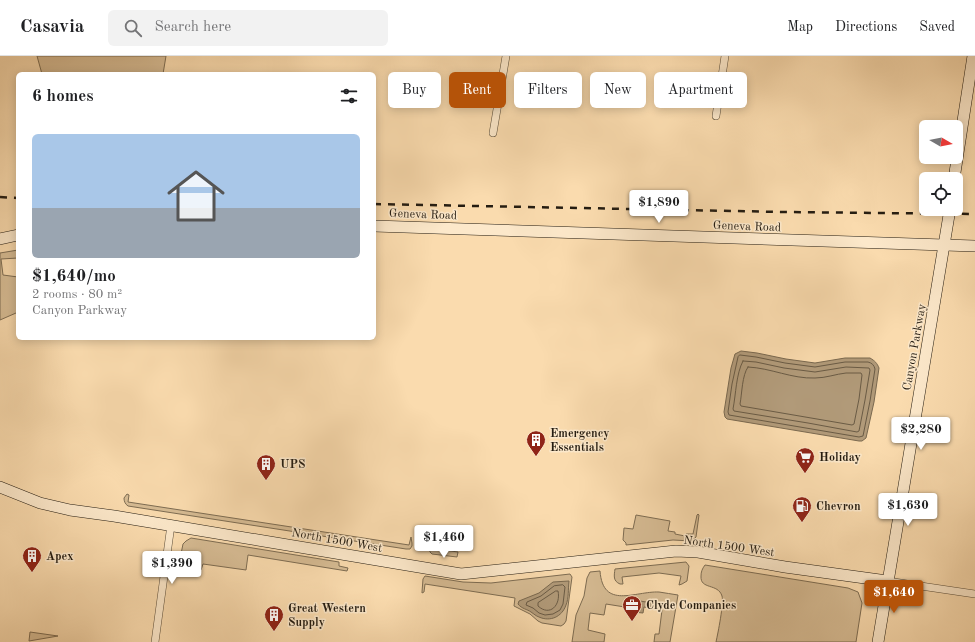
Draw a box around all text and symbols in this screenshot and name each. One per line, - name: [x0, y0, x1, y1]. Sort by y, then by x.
- search box: [108, 10, 388, 46]
- icon: search: [122, 17, 144, 39]
- text: Casavia: [20, 18, 84, 37]
- text: Search here: [154, 20, 231, 35]
- text: Map: [787, 20, 813, 34]
- text: Directions: [835, 20, 897, 34]
- text: Saved: [919, 20, 955, 34]
- chip: Buy: [388, 72, 441, 108]
- chip: Rent: [449, 72, 506, 108]
- chip: Filters: [514, 72, 582, 108]
- chip: New: [590, 72, 646, 108]
- chip: Apartment: [654, 72, 747, 108]
- icon: filters: [338, 85, 360, 107]
- text: 6 homes: [32, 88, 94, 105]
- north arrow: [919, 120, 963, 164]
- map controls: [919, 120, 963, 216]
- icon: home: [160, 160, 232, 232]
- button: locate: [919, 172, 963, 216]
- pin: $1,890: [626, 190, 692, 224]
- text: $1,890: [638, 196, 680, 209]
- street label: Geneva Road: [389, 208, 457, 222]
- street label: Geneva Road: [713, 220, 781, 234]
- text: $1,640/mo: [32, 268, 116, 285]
- text: 2 rooms · 80 m²: [32, 288, 122, 301]
- street label: Canyon Parkway: [901, 302, 929, 391]
- text: Canyon Parkway: [32, 304, 127, 317]
- pin: $2,280: [888, 417, 954, 451]
- text: $2,280: [900, 423, 942, 436]
- place label: Emergency Essentials: [550, 428, 610, 454]
- building icon: Emergency Essentials: [525, 429, 547, 457]
- supermarket icon: Holiday: [794, 446, 816, 474]
- place label: Holiday: [819, 452, 861, 464]
- building icon: UPS: [255, 453, 277, 481]
- place label: UPS: [280, 459, 305, 471]
- pin: $1,630: [875, 493, 941, 527]
- fuel station icon: Chevron: [791, 495, 813, 523]
- text: $1,630: [887, 499, 929, 512]
- place label: Chevron: [816, 501, 861, 513]
- pin: $1,460: [411, 525, 477, 559]
- street label: North 1500 West: [290, 526, 383, 555]
- text: $1,460: [423, 531, 465, 544]
- street label: North 1500 West: [682, 534, 775, 559]
- building icon: Apex: [21, 545, 43, 573]
- place label: Apex: [46, 551, 73, 563]
- pin: $1,390: [139, 551, 205, 585]
- text: $1,390: [151, 557, 193, 570]
- pin: $1,640: [861, 580, 927, 614]
- text: $1,640: [873, 586, 915, 599]
- office icon: Clyde Companies: [621, 594, 643, 622]
- place label: Clyde Companies: [646, 600, 736, 612]
- place label: Great Western Supply: [288, 603, 366, 629]
- building icon: Great Western Supply: [263, 604, 285, 632]

